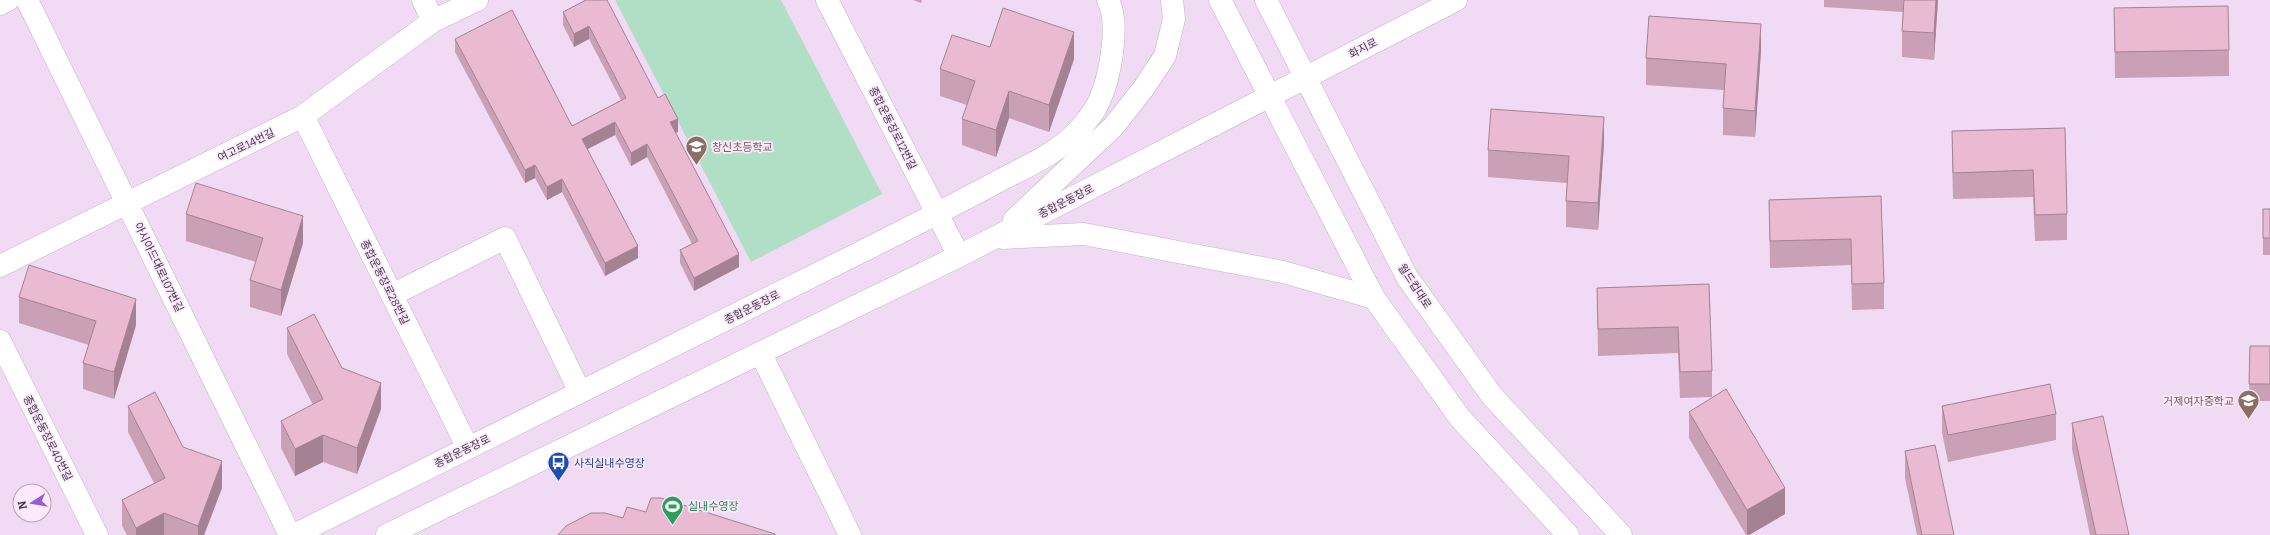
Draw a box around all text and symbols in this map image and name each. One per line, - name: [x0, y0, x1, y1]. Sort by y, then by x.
- street label: 화지로: [1347, 36, 1380, 61]
- street label: 종합운동장로12번길: [866, 85, 919, 172]
- street label: 여고로14번길: [216, 126, 277, 165]
- school or university icon: 창신초등학교: [683, 134, 709, 167]
- place label: 창신초등학교: [712, 141, 773, 154]
- street label: 종합운동장로: [1036, 182, 1096, 221]
- street label: 아시아드대로107번길: [131, 220, 186, 314]
- street label: 종합운동장로28번길: [358, 238, 412, 327]
- street label: 월드컵대로: [1395, 262, 1434, 311]
- street label: 종합운동장로: [722, 288, 782, 327]
- school or university icon: 거제여자중학교: [2236, 388, 2262, 421]
- street label: 종합운동장로40번길: [20, 393, 75, 483]
- place label: 거제여자중학교: [2163, 395, 2234, 408]
- street label: 종합운동장로: [432, 432, 492, 471]
- bus stop icon: 사직실내수영장: [546, 450, 572, 483]
- place label: 사직실내수영장: [574, 457, 645, 470]
- north arrow: [12, 483, 52, 523]
- sports icon: 실내수영장: [660, 493, 686, 526]
- text: N: [15, 499, 30, 510]
- place label: 실내수영장: [688, 500, 739, 513]

